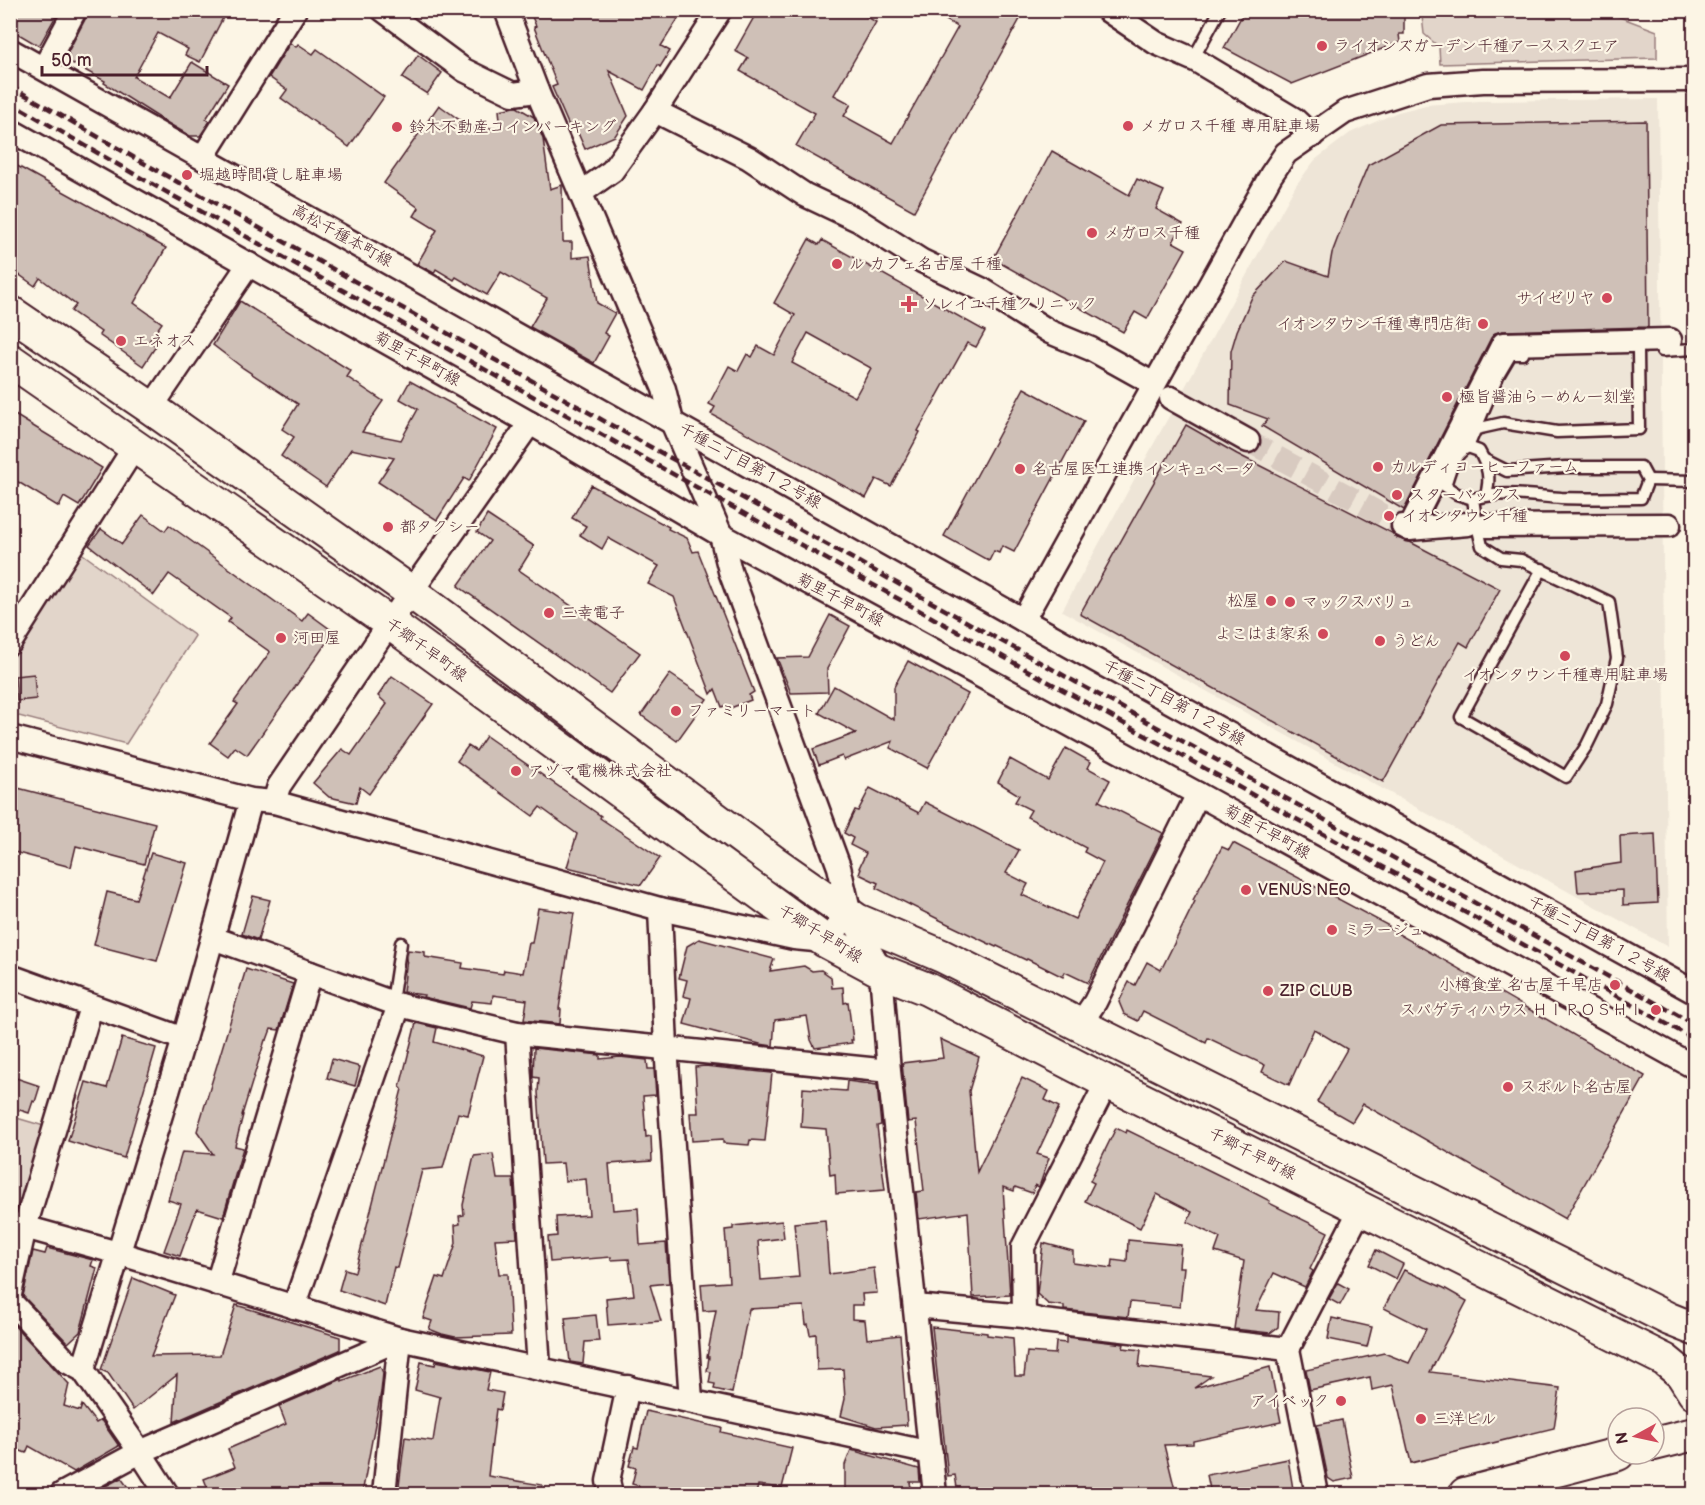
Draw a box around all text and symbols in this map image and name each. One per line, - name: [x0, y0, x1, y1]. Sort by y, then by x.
- place label: ライオンズガーデン千種アーススクエア: [1334, 37, 1619, 56]
- scale bar: [42, 39, 207, 77]
- marker: ライオンズガーデン千種アーススクエア: [1315, 39, 1329, 53]
- text: 50 m: [51, 50, 92, 71]
- place label: メガロス千種 専用駐車場: [1140, 117, 1320, 136]
- place label: 鈴木不動産コインパーキング: [409, 118, 616, 137]
- marker: メガロス千種 専用駐車場: [1121, 119, 1135, 133]
- marker: 鈴木不動産コインパーキング: [390, 120, 404, 134]
- place label: 堀越時間貸し駐車場: [199, 166, 343, 185]
- marker: 堀越時間貸し駐車場: [180, 168, 194, 182]
- street label: 高松千種本町線: [288, 201, 396, 271]
- place label: メガロス千種: [1104, 224, 1200, 243]
- marker: メガロス千種: [1085, 226, 1099, 240]
- place label: ル カフェ名古屋 千種: [849, 255, 1002, 274]
- marker: ル カフェ名古屋 千種: [830, 257, 844, 271]
- place label: サイゼリヤ: [1516, 289, 1595, 308]
- marker: サイゼリヤ: [1600, 291, 1614, 305]
- marker: ソレイユ千種クリニック: [900, 295, 918, 313]
- place label: ソレイユ千種クリニック: [922, 295, 1097, 314]
- place label: イオンタウン千種 専門店街: [1276, 315, 1471, 334]
- marker: イオンタウン千種 専門店街: [1476, 317, 1490, 331]
- street label: 菊里千早町線: [370, 327, 464, 391]
- place label: エネオス: [133, 332, 196, 351]
- marker: エネオス: [114, 334, 128, 348]
- place label: 極旨醤油らーめん一刻堂: [1459, 388, 1635, 407]
- marker: 極旨醤油らーめん一刻堂: [1440, 390, 1454, 404]
- street label: 千種二丁目第１２号線: [675, 419, 825, 513]
- place label: カルディコーヒーファーム: [1390, 458, 1579, 477]
- place label: 名古屋医工連携インキュベータ: [1032, 460, 1256, 479]
- marker: カルディコーヒーファーム: [1371, 460, 1385, 474]
- marker: 名古屋医工連携インキュベータ: [1013, 462, 1027, 476]
- place label: スターバックス: [1409, 486, 1521, 505]
- marker: スターバックス: [1390, 488, 1404, 502]
- place label: イオンタウン千種: [1401, 507, 1528, 526]
- marker: イオンタウン千種: [1382, 509, 1396, 523]
- place label: 都タクシー: [400, 518, 480, 537]
- marker: 都タクシー: [381, 520, 395, 534]
- street label: 菊里千早町線: [793, 569, 887, 631]
- place label: 松屋: [1227, 592, 1259, 611]
- place label: マックスバリュ: [1302, 593, 1414, 612]
- marker: 松屋: [1264, 594, 1278, 608]
- marker: マックスバリュ: [1283, 595, 1297, 609]
- place label: 三幸電子: [561, 604, 625, 623]
- marker: 三幸電子: [542, 606, 556, 620]
- street label: 千郷千早町線: [382, 614, 470, 686]
- place label: よこはま家系: [1215, 625, 1311, 644]
- marker: よこはま家系: [1316, 627, 1330, 641]
- place label: 河田屋: [293, 629, 341, 648]
- marker: 河田屋: [274, 631, 288, 645]
- place label: うどん: [1392, 632, 1440, 651]
- marker: うどん: [1373, 634, 1387, 648]
- marker: イオンタウン千種専用駐車場: [1558, 649, 1572, 663]
- street label: 千種二丁目第１２号線: [1099, 656, 1249, 750]
- place label: イオンタウン千種専用駐車場: [1462, 666, 1668, 685]
- place label: ファミリーマート: [688, 702, 816, 721]
- marker: ファミリーマート: [669, 704, 683, 718]
- place label: アヅマ電機株式会社: [528, 762, 672, 781]
- marker: アヅマ電機株式会社: [509, 764, 523, 778]
- street label: 菊里千早町線: [1220, 800, 1314, 864]
- place label: VENUS NEO: [1258, 881, 1351, 900]
- marker: VENUS NEO: [1239, 883, 1253, 897]
- street label: 千種二丁目第１２号線: [1524, 892, 1674, 986]
- street label: 千郷千早町線: [774, 901, 866, 967]
- place label: ミラージュ: [1344, 921, 1424, 940]
- marker: ミラージュ: [1325, 923, 1339, 937]
- place label: 小樽食堂 名古屋千早店: [1439, 976, 1603, 995]
- marker: 小樽食堂 名古屋千早店: [1608, 978, 1622, 992]
- place label: ZIP CLUB: [1279, 982, 1352, 1001]
- marker: ZIP CLUB: [1261, 984, 1275, 998]
- place label: スパゲティハウス ＨＩＲＯＳＨＩ: [1400, 1001, 1644, 1020]
- marker: スパゲティハウス ＨＩＲＯＳＨＩ: [1649, 1003, 1663, 1017]
- place label: スポルト名古屋: [1520, 1078, 1632, 1097]
- marker: スポルト名古屋: [1501, 1080, 1515, 1094]
- street label: 千郷千早町線: [1205, 1124, 1299, 1184]
- place label: アイベック: [1250, 1392, 1329, 1411]
- marker: アイベック: [1334, 1394, 1348, 1408]
- north arrow: [1606, 1406, 1666, 1466]
- place label: 三洋ビル: [1433, 1410, 1497, 1429]
- marker: 三洋ビル: [1414, 1412, 1428, 1426]
- text: N: [1612, 1431, 1633, 1445]

